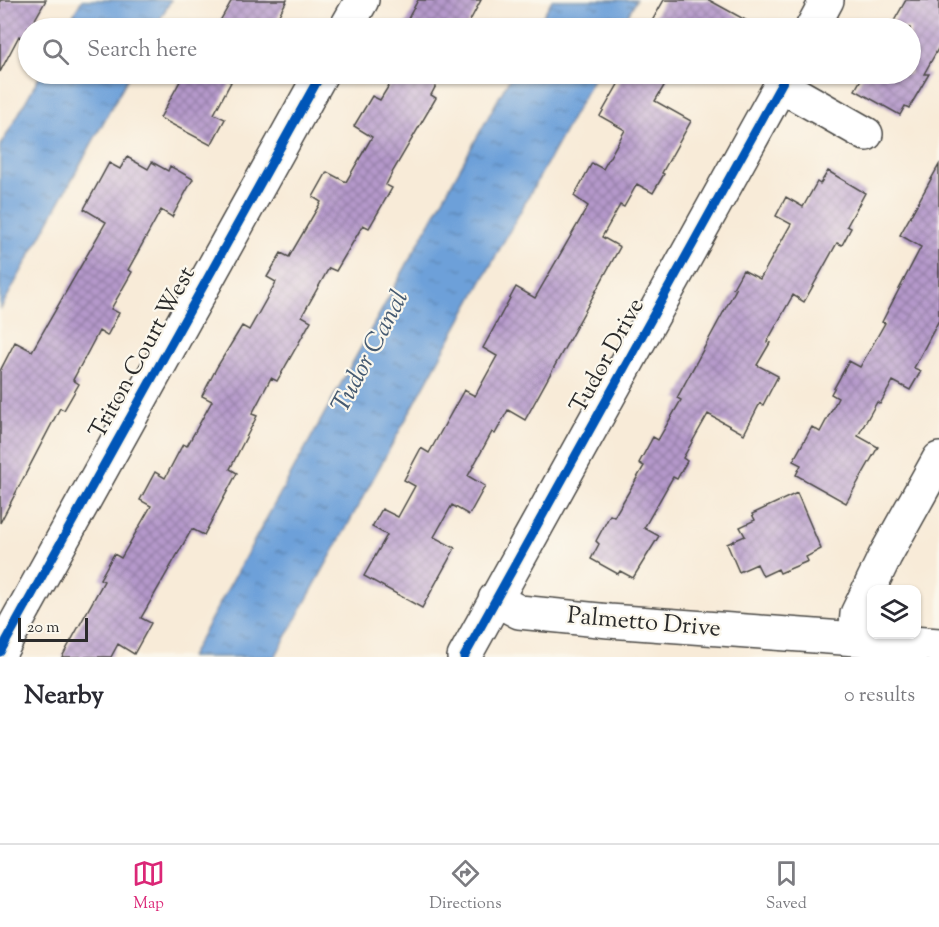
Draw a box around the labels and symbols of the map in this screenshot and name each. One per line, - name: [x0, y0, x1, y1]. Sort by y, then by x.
- street label: Triton Court West: [82, 261, 204, 445]
- water label: Tudor Canal: [323, 284, 419, 420]
- street label: Tudor Drive: [562, 292, 654, 420]
- street label: Palmetto Drive: [566, 599, 722, 647]
- scale bar: [18, 615, 88, 642]

